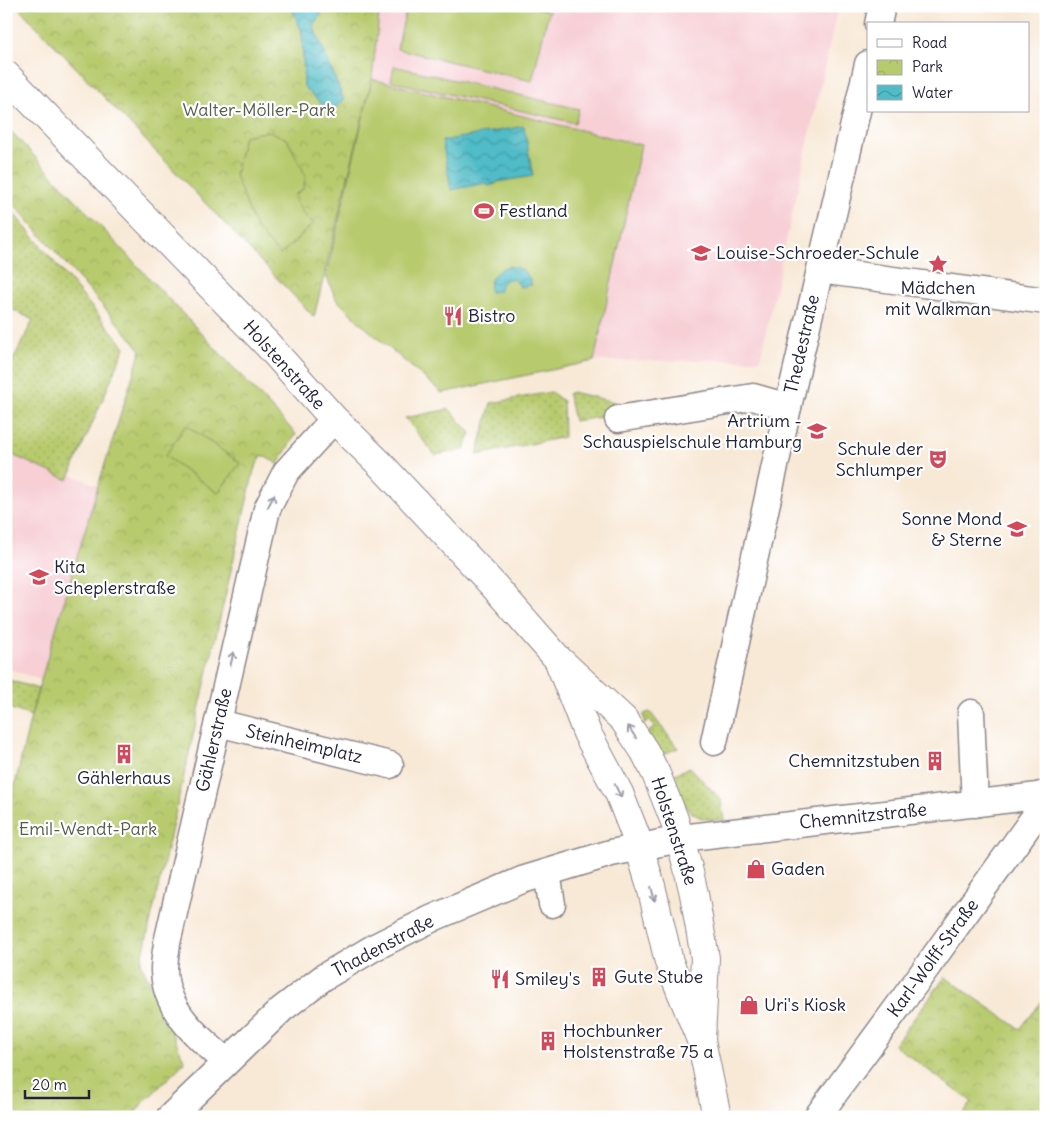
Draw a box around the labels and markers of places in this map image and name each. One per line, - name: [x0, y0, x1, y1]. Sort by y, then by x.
- place label: Festland: [499, 199, 568, 222]
- sports icon: Festland: [473, 200, 495, 222]
- place label: Louise-Schroeder-Schule: [716, 241, 919, 264]
- school or university icon: Louise-Schroeder-Schule: [690, 242, 712, 264]
- place icon: Mädchen mit Walkman: [927, 253, 949, 275]
- place label: Mädchen mit Walkman: [885, 276, 991, 320]
- place label: Bistro: [468, 304, 515, 327]
- restaurant icon: Bistro: [442, 305, 464, 327]
- place label: Artrium - Schauspielschule Hamburg: [583, 409, 802, 453]
- school or university icon: Artrium - Schauspielschule Hamburg: [806, 420, 828, 442]
- place label: Schule der Schlumper: [836, 437, 924, 481]
- theatre icon: Schule der Schlumper: [927, 448, 949, 470]
- place label: Sonne Mond & Sterne: [901, 507, 1002, 551]
- school or university icon: Sonne Mond & Sterne: [1006, 518, 1028, 540]
- place label: Kita Scheplerstraße: [54, 555, 176, 599]
- school or university icon: Kita Scheplerstraße: [28, 566, 50, 588]
- building icon: Gählerhaus: [113, 743, 135, 765]
- place label: Chemnitzstuben: [788, 749, 920, 772]
- building icon: Chemnitzstuben: [924, 750, 946, 772]
- place label: Gählerhaus: [77, 766, 171, 789]
- place label: Gaden: [771, 857, 825, 880]
- shop icon: Gaden: [745, 858, 767, 880]
- place label: Gute Stube: [614, 965, 703, 988]
- building icon: Gute Stube: [588, 966, 610, 988]
- place label: Smiley's: [515, 967, 580, 990]
- restaurant icon: Smiley's: [489, 968, 511, 990]
- place label: Uri's Kiosk: [764, 993, 846, 1016]
- shop icon: Uri's Kiosk: [738, 994, 760, 1016]
- place label: Hochbunker Holstenstraße 75 a: [563, 1019, 713, 1063]
- building icon: Hochbunker Holstenstraße 75 a: [537, 1030, 559, 1052]

